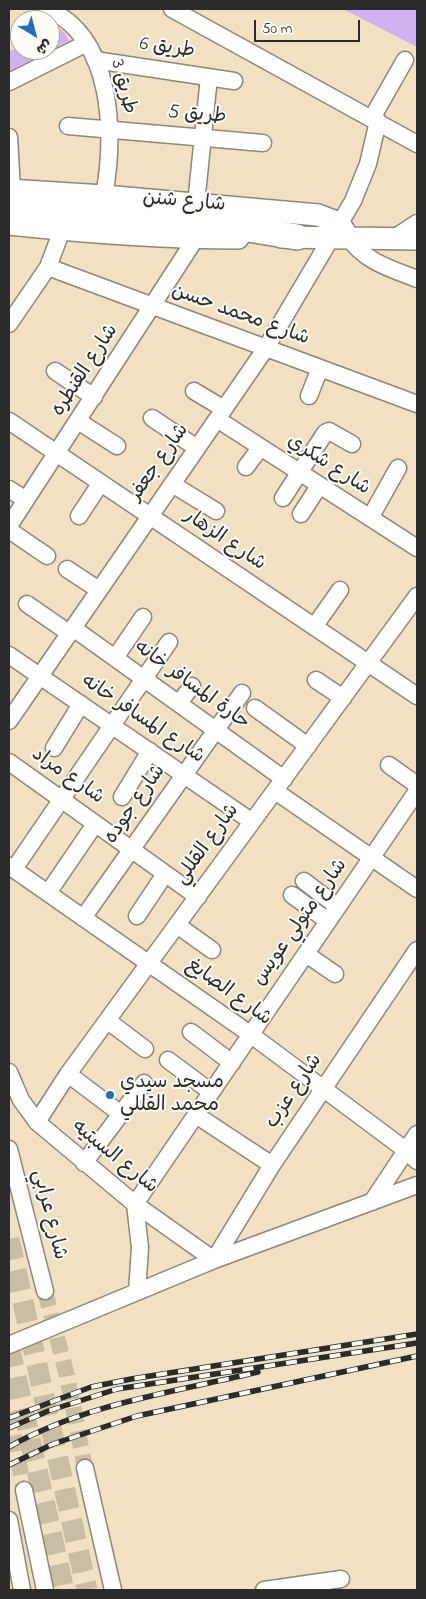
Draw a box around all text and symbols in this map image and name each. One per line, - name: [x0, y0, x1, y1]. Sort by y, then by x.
- north arrow: [10, 10, 60, 60]
- scale bar: [256, 10, 362, 42]
- text: 50 m: [262, 18, 292, 40]
- street label: طريق 6: [138, 33, 196, 65]
- text: ش: [31, 34, 56, 60]
- street label: طريق 3: [104, 57, 140, 117]
- street label: طريق 5: [167, 101, 227, 131]
- street label: شارع شنن: [142, 187, 226, 219]
- street label: شارع محمد حسن: [168, 280, 312, 352]
- street label: شارع القنطره: [47, 320, 125, 422]
- street label: شارع جعفر: [125, 420, 195, 506]
- street label: شارع شكري: [282, 430, 374, 502]
- street label: شارع الزهار: [178, 505, 270, 577]
- street label: حارة المسافر خانه: [128, 636, 254, 736]
- street label: شارع المسافر خانه: [76, 670, 208, 770]
- street label: شارع مراد: [26, 743, 108, 811]
- street label: شارع جوده: [100, 761, 172, 849]
- street label: شارع القللي: [171, 800, 245, 890]
- street label: شارع متولي عويس: [248, 855, 354, 991]
- street label: شارع الصايغ: [181, 954, 275, 1032]
- street label: شارع عزب: [261, 1050, 329, 1134]
- place label: مسجد سيدي محمد القللي: [120, 1072, 224, 1119]
- marker: مسجد سيدي محمد القللي: [104, 1089, 116, 1101]
- street label: شارع السبتيه: [66, 1116, 162, 1200]
- street label: شارع عرابي: [25, 1167, 71, 1263]

